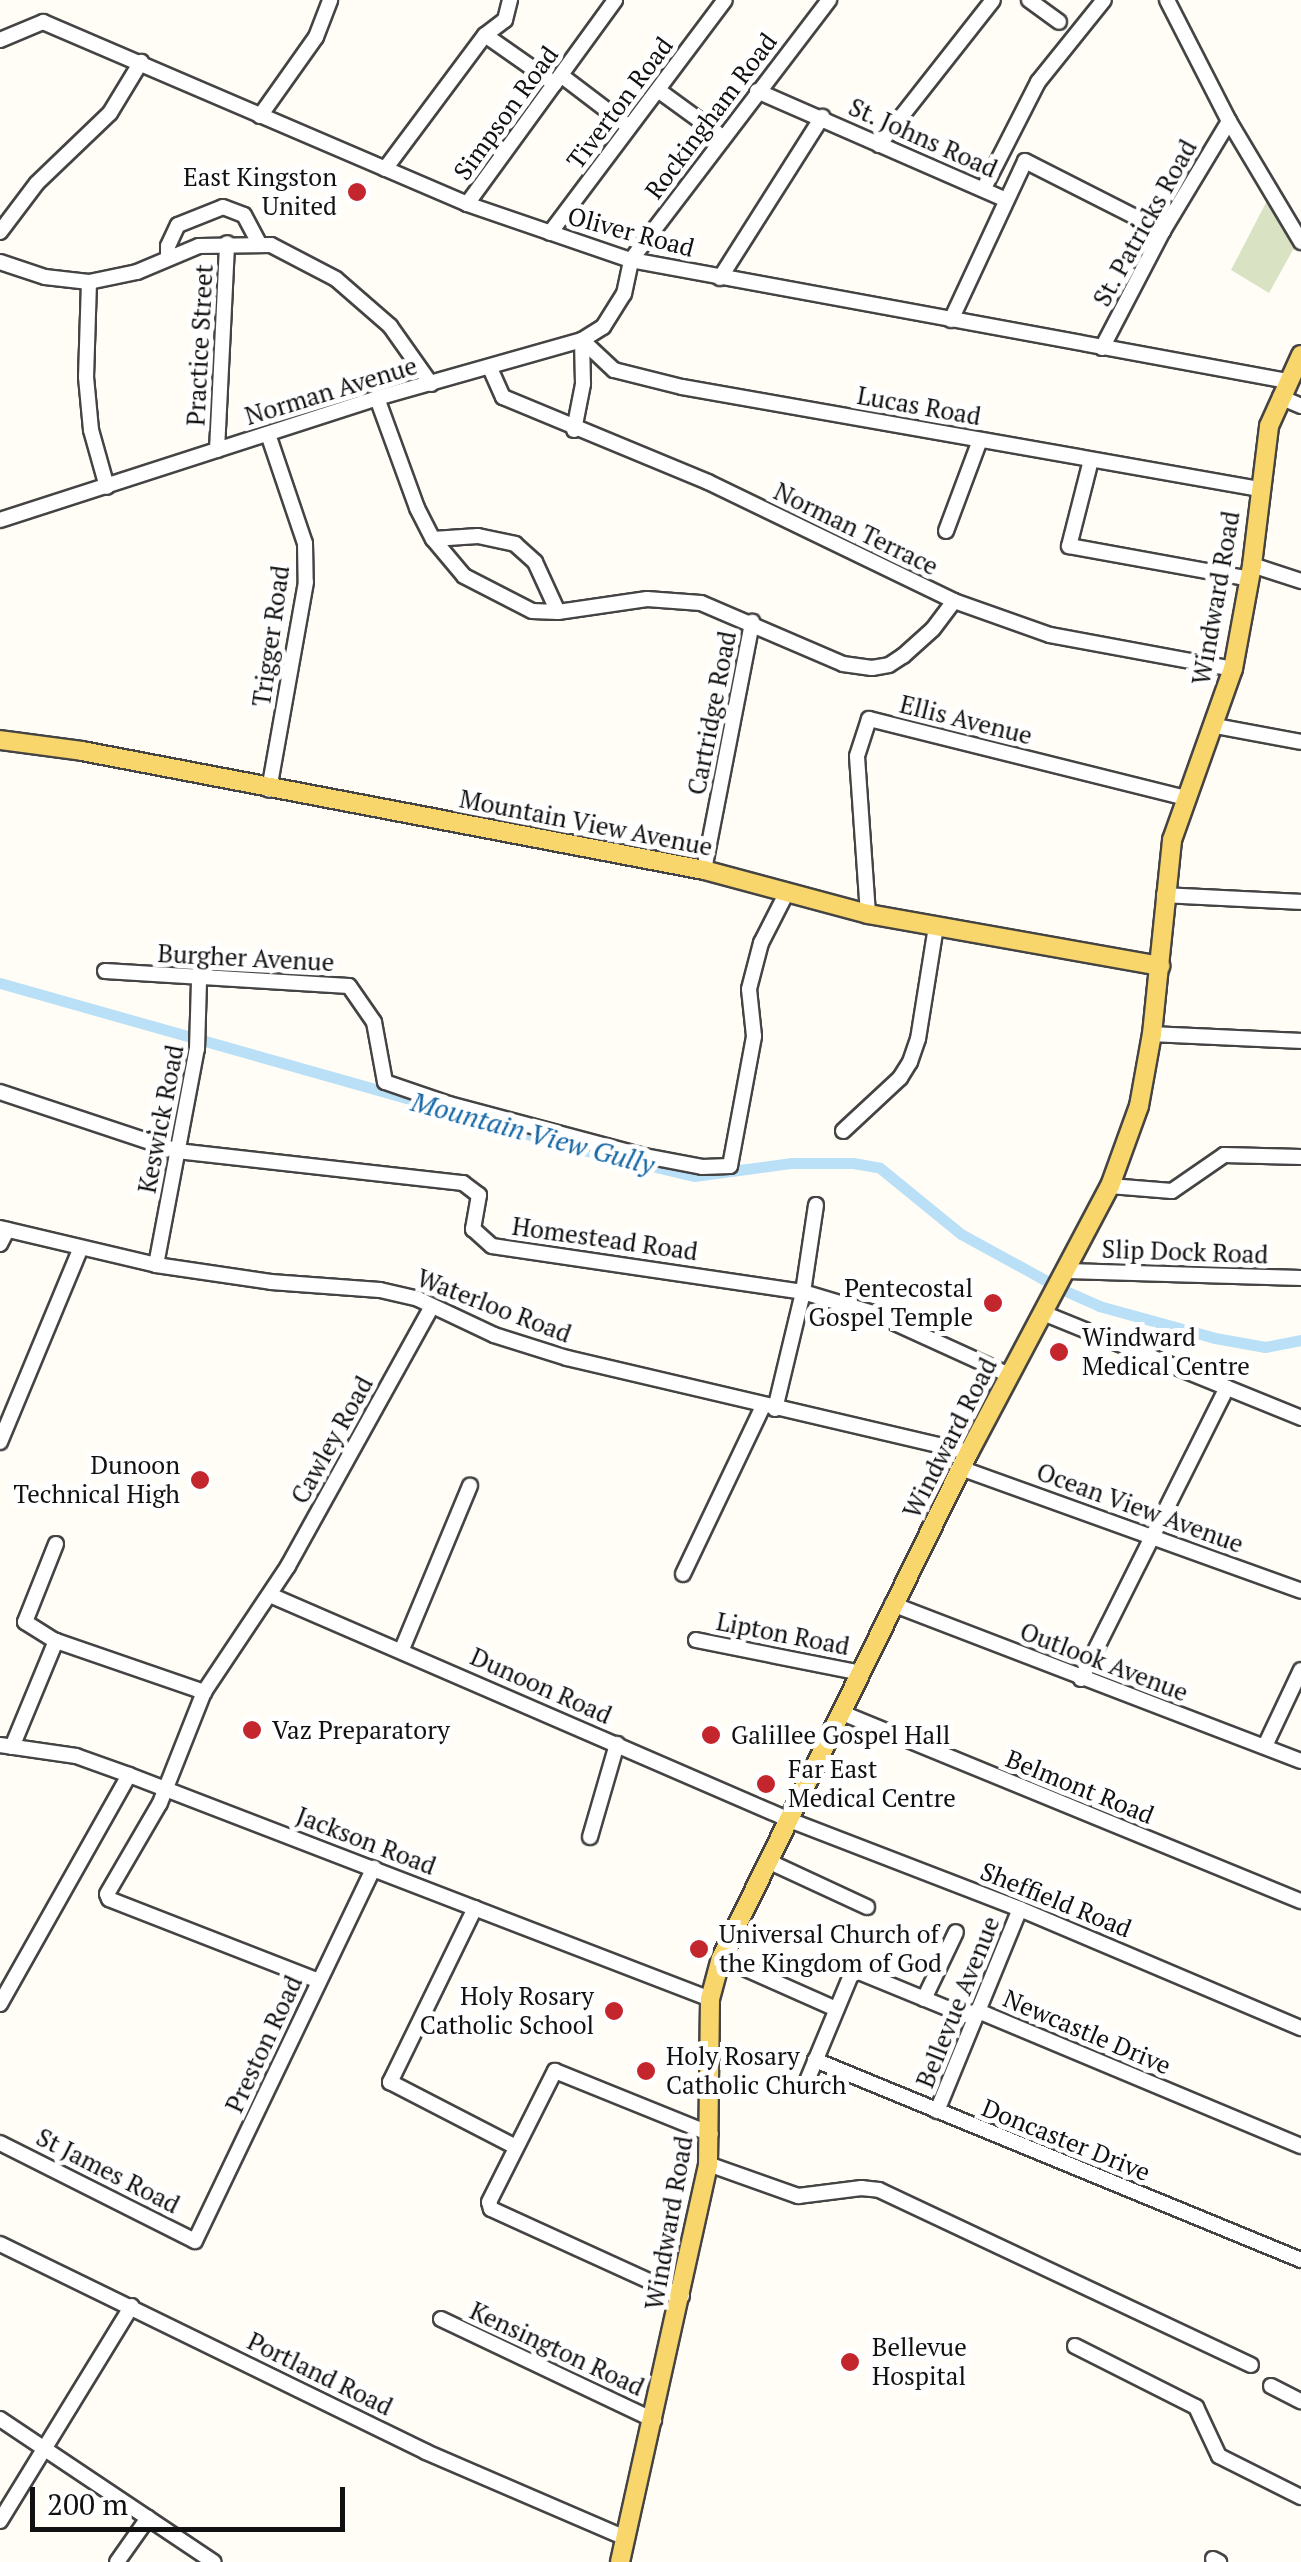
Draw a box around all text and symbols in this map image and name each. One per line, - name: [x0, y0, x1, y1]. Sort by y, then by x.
- street label: Rockingham Road: [639, 27, 783, 205]
- street label: Tiverton Road: [561, 31, 679, 175]
- street label: Simpson Road: [447, 40, 565, 186]
- street label: St. Johns Road: [844, 92, 1002, 184]
- street label: St. Patricks Road: [1087, 134, 1203, 312]
- place label: East Kingston United: [183, 163, 337, 222]
- marker: East Kingston United: [346, 181, 368, 203]
- street label: Oliver Road: [564, 201, 698, 263]
- street label: Practice Street: [181, 263, 219, 427]
- street label: Norman Avenue: [241, 351, 421, 431]
- street label: Lucas Road: [855, 380, 983, 432]
- street label: Norman Terrace: [769, 476, 943, 582]
- street label: Windward Road: [1186, 509, 1246, 687]
- street label: Trigger Road: [246, 564, 296, 708]
- street label: Cartridge Road: [681, 629, 743, 797]
- street label: Ellis Avenue: [896, 689, 1036, 751]
- street label: Mountain View Avenue: [456, 784, 716, 862]
- street label: Burgher Avenue: [157, 938, 335, 978]
- street label: Keswick Road: [132, 1042, 190, 1196]
- water label: Mountain View Gully: [407, 1084, 659, 1182]
- street label: Homestead Road: [510, 1211, 700, 1267]
- street label: Slip Dock Road: [1101, 1234, 1269, 1270]
- street label: Waterloo Road: [413, 1263, 575, 1349]
- place label: Pentecostal Gospel Temple: [809, 1274, 973, 1333]
- marker: Pentecostal Gospel Temple: [982, 1292, 1004, 1314]
- place label: Windward Medical Centre: [1082, 1323, 1250, 1382]
- marker: Windward Medical Centre: [1046, 1339, 1072, 1365]
- street label: Windward Road: [897, 1353, 1003, 1523]
- street label: Cawley Road: [285, 1371, 379, 1509]
- place label: Dunoon Technical High: [13, 1451, 180, 1510]
- street label: Ocean View Avenue: [1032, 1456, 1248, 1560]
- marker: Dunoon Technical High: [189, 1469, 211, 1491]
- street label: Lipton Road: [714, 1606, 852, 1662]
- street label: Outlook Avenue: [1015, 1616, 1193, 1708]
- street label: Dunoon Road: [466, 1642, 616, 1730]
- place label: Vaz Preparatory: [272, 1715, 450, 1745]
- marker: Vaz Preparatory: [241, 1719, 263, 1741]
- place label: Galillee Gospel Hall: [731, 1720, 950, 1750]
- marker: Galillee Gospel Hall: [700, 1724, 722, 1746]
- street label: Belmont Road: [1002, 1744, 1158, 1830]
- place label: Far East Medical Centre: [788, 1755, 956, 1814]
- marker: Far East Medical Centre: [753, 1771, 779, 1797]
- street label: Jackson Road: [292, 1801, 440, 1881]
- street label: Sheffield Road: [976, 1856, 1136, 1944]
- street label: Bellevue Avenue: [910, 1912, 1006, 2092]
- place label: Universal Church of the Kingdom of God: [719, 1920, 942, 1979]
- marker: Universal Church of the Kingdom of God: [688, 1938, 710, 1960]
- street label: Preston Road: [219, 1971, 309, 2117]
- place label: Holy Rosary Catholic School: [420, 1982, 594, 2041]
- street label: Newcastle Drive: [999, 1983, 1175, 2081]
- marker: Holy Rosary Catholic School: [603, 2000, 625, 2022]
- place label: Holy Rosary Catholic Church: [666, 2042, 846, 2101]
- marker: Holy Rosary Catholic Church: [635, 2060, 657, 2082]
- street label: Doncaster Drive: [978, 2093, 1154, 2187]
- street label: St James Road: [31, 2122, 185, 2220]
- street label: Windward Road: [639, 2134, 699, 2312]
- street label: Kensington Road: [465, 2296, 649, 2402]
- street label: Portland Road: [243, 2326, 397, 2422]
- place label: Bellevue Hospital: [872, 2333, 967, 2392]
- marker: Bellevue Hospital: [837, 2349, 863, 2375]
- scale bar: [35, 2467, 350, 2529]
- text: 200 m: [47, 2484, 128, 2524]

